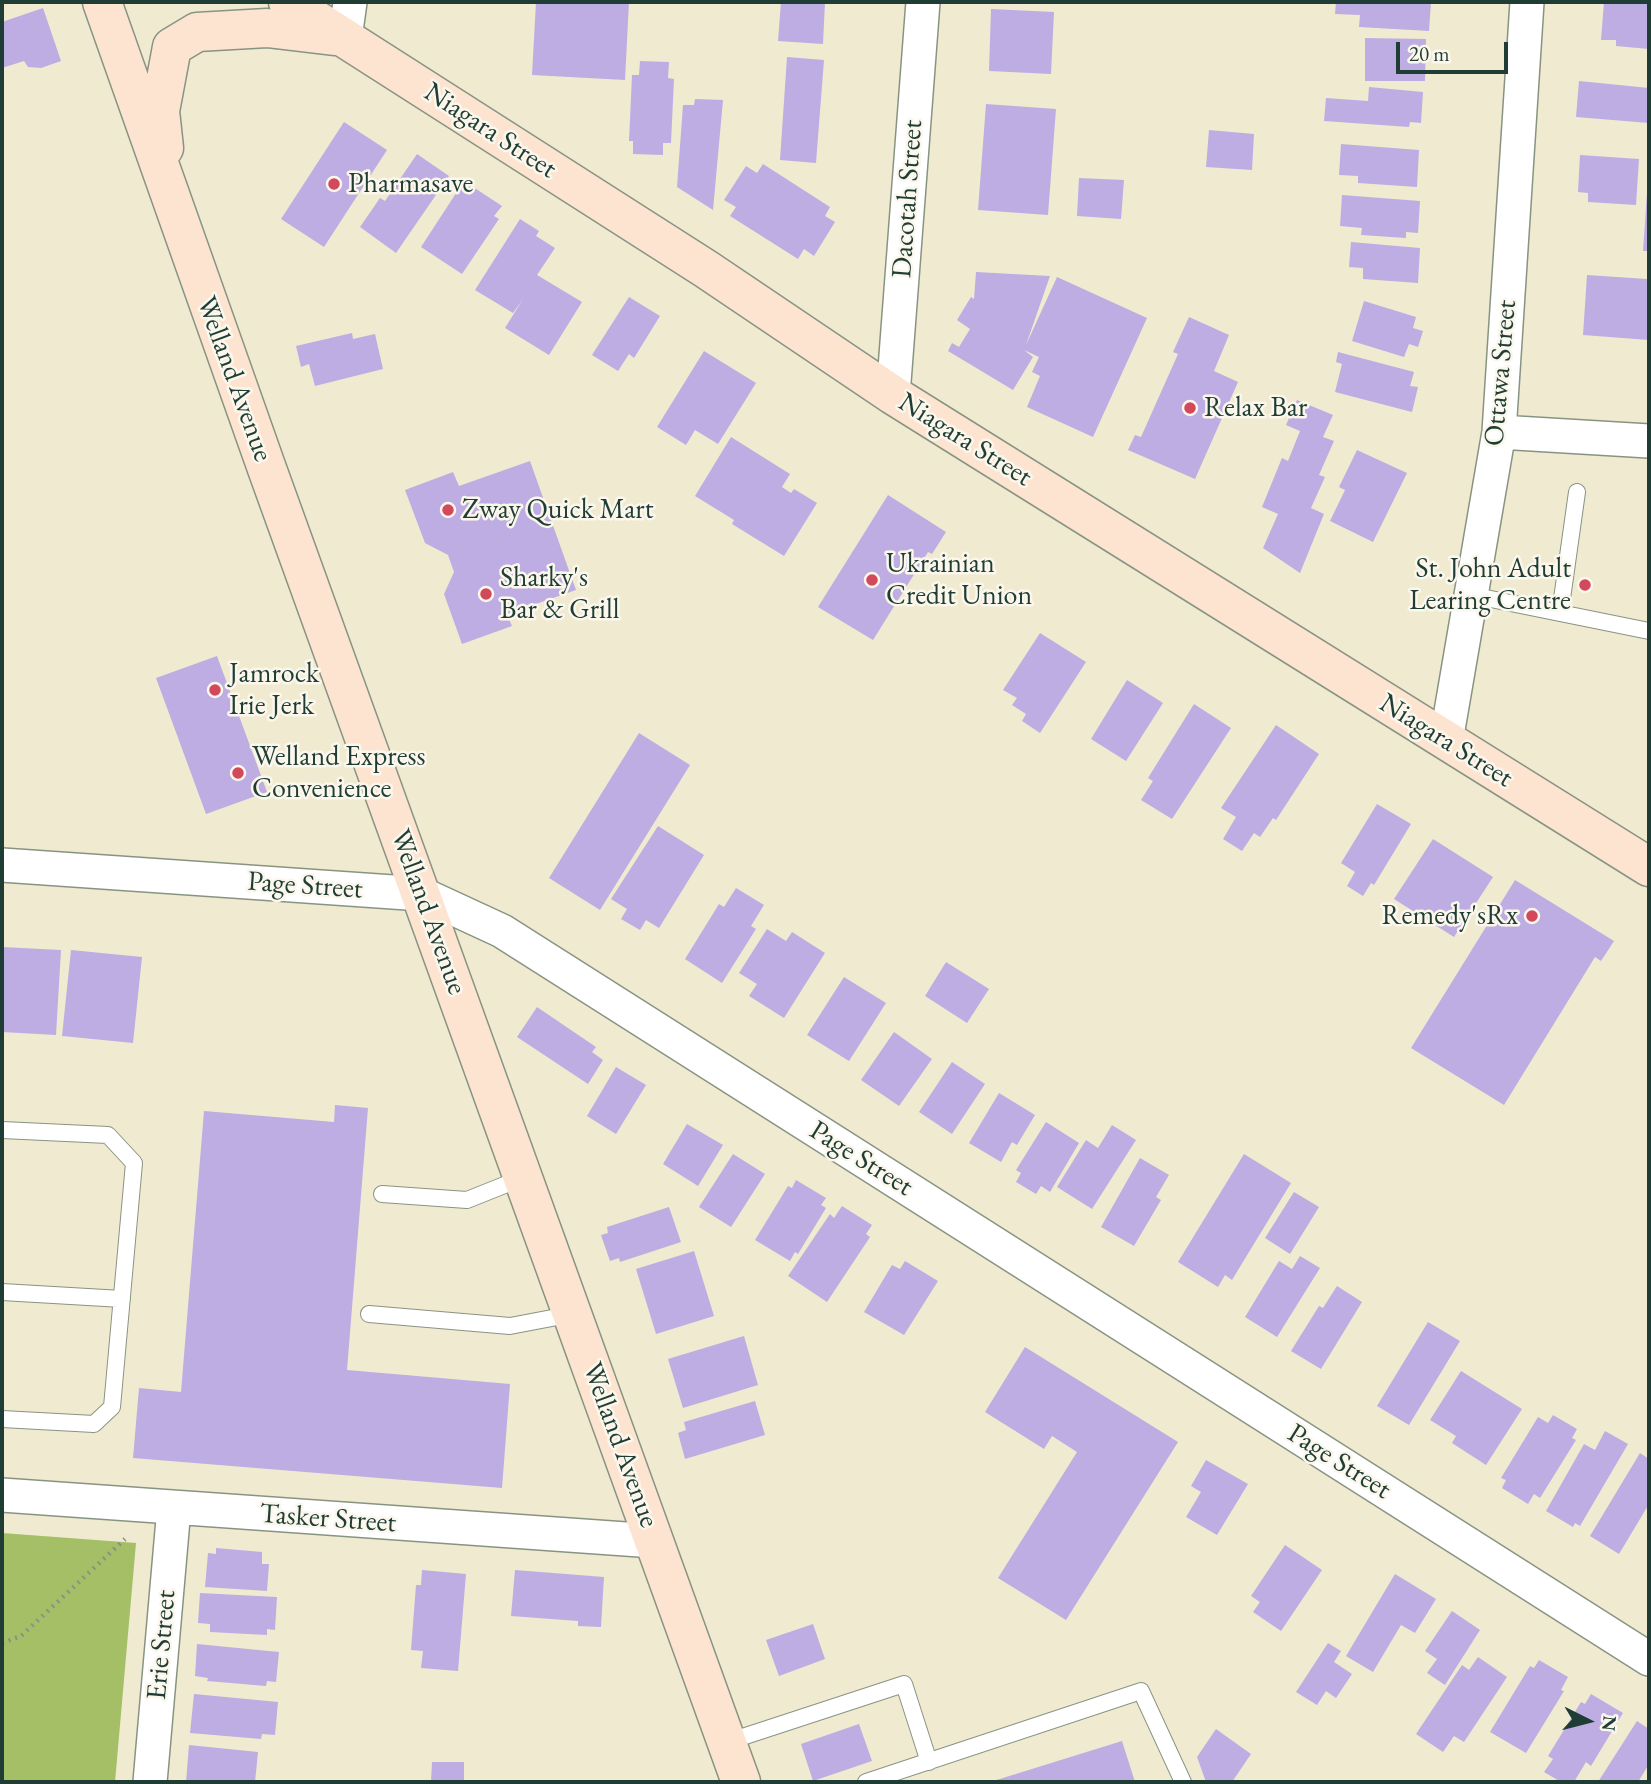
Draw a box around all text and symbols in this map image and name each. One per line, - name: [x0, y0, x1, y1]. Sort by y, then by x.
- scale bar: [1399, 28, 1511, 72]
- text: 20 m: [1409, 40, 1450, 67]
- street label: Niagara Street: [417, 76, 563, 186]
- street label: Dacotah Street: [886, 119, 930, 279]
- place label: Pharmasave: [348, 167, 473, 201]
- marker: Pharmasave: [326, 176, 342, 192]
- street label: Welland Avenue: [189, 292, 279, 466]
- street label: Ottawa Street: [1478, 299, 1524, 447]
- street label: Niagara Street: [892, 386, 1038, 494]
- place label: Relax Bar: [1204, 391, 1307, 425]
- marker: Relax Bar: [1182, 400, 1198, 416]
- place label: Zway Quick Mart: [462, 493, 653, 527]
- marker: Zway Quick Mart: [440, 502, 456, 518]
- place label: Ukrainian Credit Union: [886, 547, 1032, 613]
- place label: St. John Adult Learing Centre: [1409, 552, 1571, 618]
- place label: Sharky's Bar & Grill: [500, 561, 619, 627]
- marker: Ukrainian Credit Union: [864, 572, 880, 588]
- marker: St. John Adult Learing Centre: [1577, 577, 1593, 593]
- marker: Sharky's Bar & Grill: [478, 586, 494, 602]
- place label: Jamrock Irie Jerk: [229, 657, 319, 723]
- marker: Jamrock Irie Jerk: [207, 682, 223, 698]
- street label: Niagara Street: [1373, 687, 1519, 795]
- place label: Welland Express Convenience: [252, 740, 426, 806]
- marker: Welland Express Convenience: [230, 765, 246, 781]
- street label: Welland Avenue: [383, 825, 473, 999]
- street label: Page Street: [246, 865, 364, 907]
- place label: Remedy'sRx: [1382, 899, 1518, 933]
- marker: Remedy'sRx: [1524, 908, 1540, 924]
- street label: Page Street: [803, 1114, 919, 1204]
- street label: Welland Avenue: [575, 1358, 665, 1532]
- street label: Page Street: [1281, 1417, 1397, 1507]
- street label: Tasker Street: [259, 1497, 397, 1541]
- street label: Erie Street: [140, 1589, 184, 1701]
- north arrow: [1553, 1686, 1623, 1756]
- text: N: [1596, 1714, 1623, 1732]

